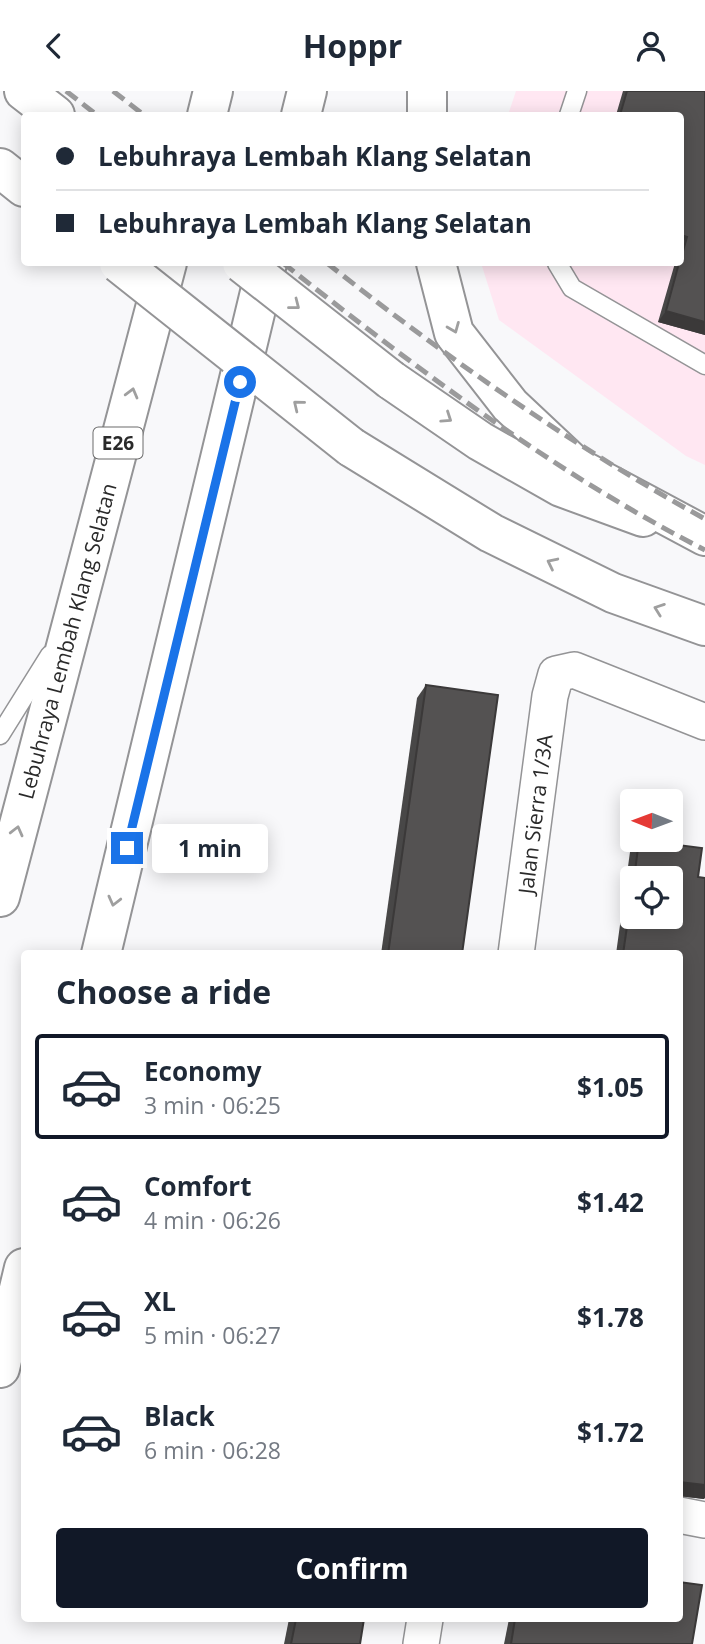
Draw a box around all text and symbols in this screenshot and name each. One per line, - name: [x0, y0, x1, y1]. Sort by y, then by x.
- text: Hoppr: [303, 24, 402, 67]
- icon: back: [35, 27, 73, 65]
- icon: person: [632, 27, 670, 65]
- text: Lebuhraya Lembah Klang Selatan: [98, 138, 532, 174]
- text: Lebuhraya Lembah Klang Selatan: [98, 205, 532, 241]
- one-way arrow: [288, 296, 300, 309]
- one-way arrow: [446, 321, 460, 333]
- route start: [224, 366, 256, 398]
- one-way arrow: [124, 387, 138, 399]
- one-way arrow: [293, 400, 305, 413]
- one-way arrow: [440, 410, 453, 423]
- road number: E26: [94, 427, 142, 459]
- street label: Lebuhraya Lembah Klang Selatan: [11, 480, 123, 802]
- one-way arrow: [547, 557, 559, 571]
- one-way arrow: [653, 603, 666, 617]
- street label: Jalan Sierra 1/3A: [511, 732, 559, 897]
- north arrow: [620, 789, 682, 852]
- map controls: [620, 789, 683, 929]
- callout: 1 min: [152, 823, 267, 873]
- one-way arrow: [9, 825, 23, 837]
- route end: [111, 832, 143, 864]
- text: 1 min: [178, 832, 242, 864]
- button: locate: [620, 866, 683, 929]
- one-way arrow: [108, 894, 122, 906]
- text: Choose a ride: [56, 970, 271, 1013]
- text: Economy: [144, 1053, 262, 1089]
- icon: car: [60, 1055, 123, 1118]
- text: $1.05: [577, 1069, 644, 1105]
- text: 3 min · 06:25: [144, 1089, 281, 1121]
- text: Comfort: [144, 1168, 251, 1204]
- icon: car: [60, 1170, 123, 1233]
- text: $1.42: [577, 1184, 644, 1220]
- text: 4 min · 06:26: [144, 1204, 281, 1236]
- text: XL: [144, 1283, 176, 1319]
- icon: car: [60, 1285, 123, 1348]
- text: $1.78: [577, 1299, 644, 1335]
- text: 5 min · 06:27: [144, 1319, 281, 1351]
- text: Black: [144, 1398, 215, 1434]
- icon: car: [60, 1400, 123, 1463]
- text: $1.72: [577, 1414, 644, 1450]
- text: 6 min · 06:28: [144, 1434, 281, 1466]
- button: Confirm: [56, 1528, 648, 1608]

